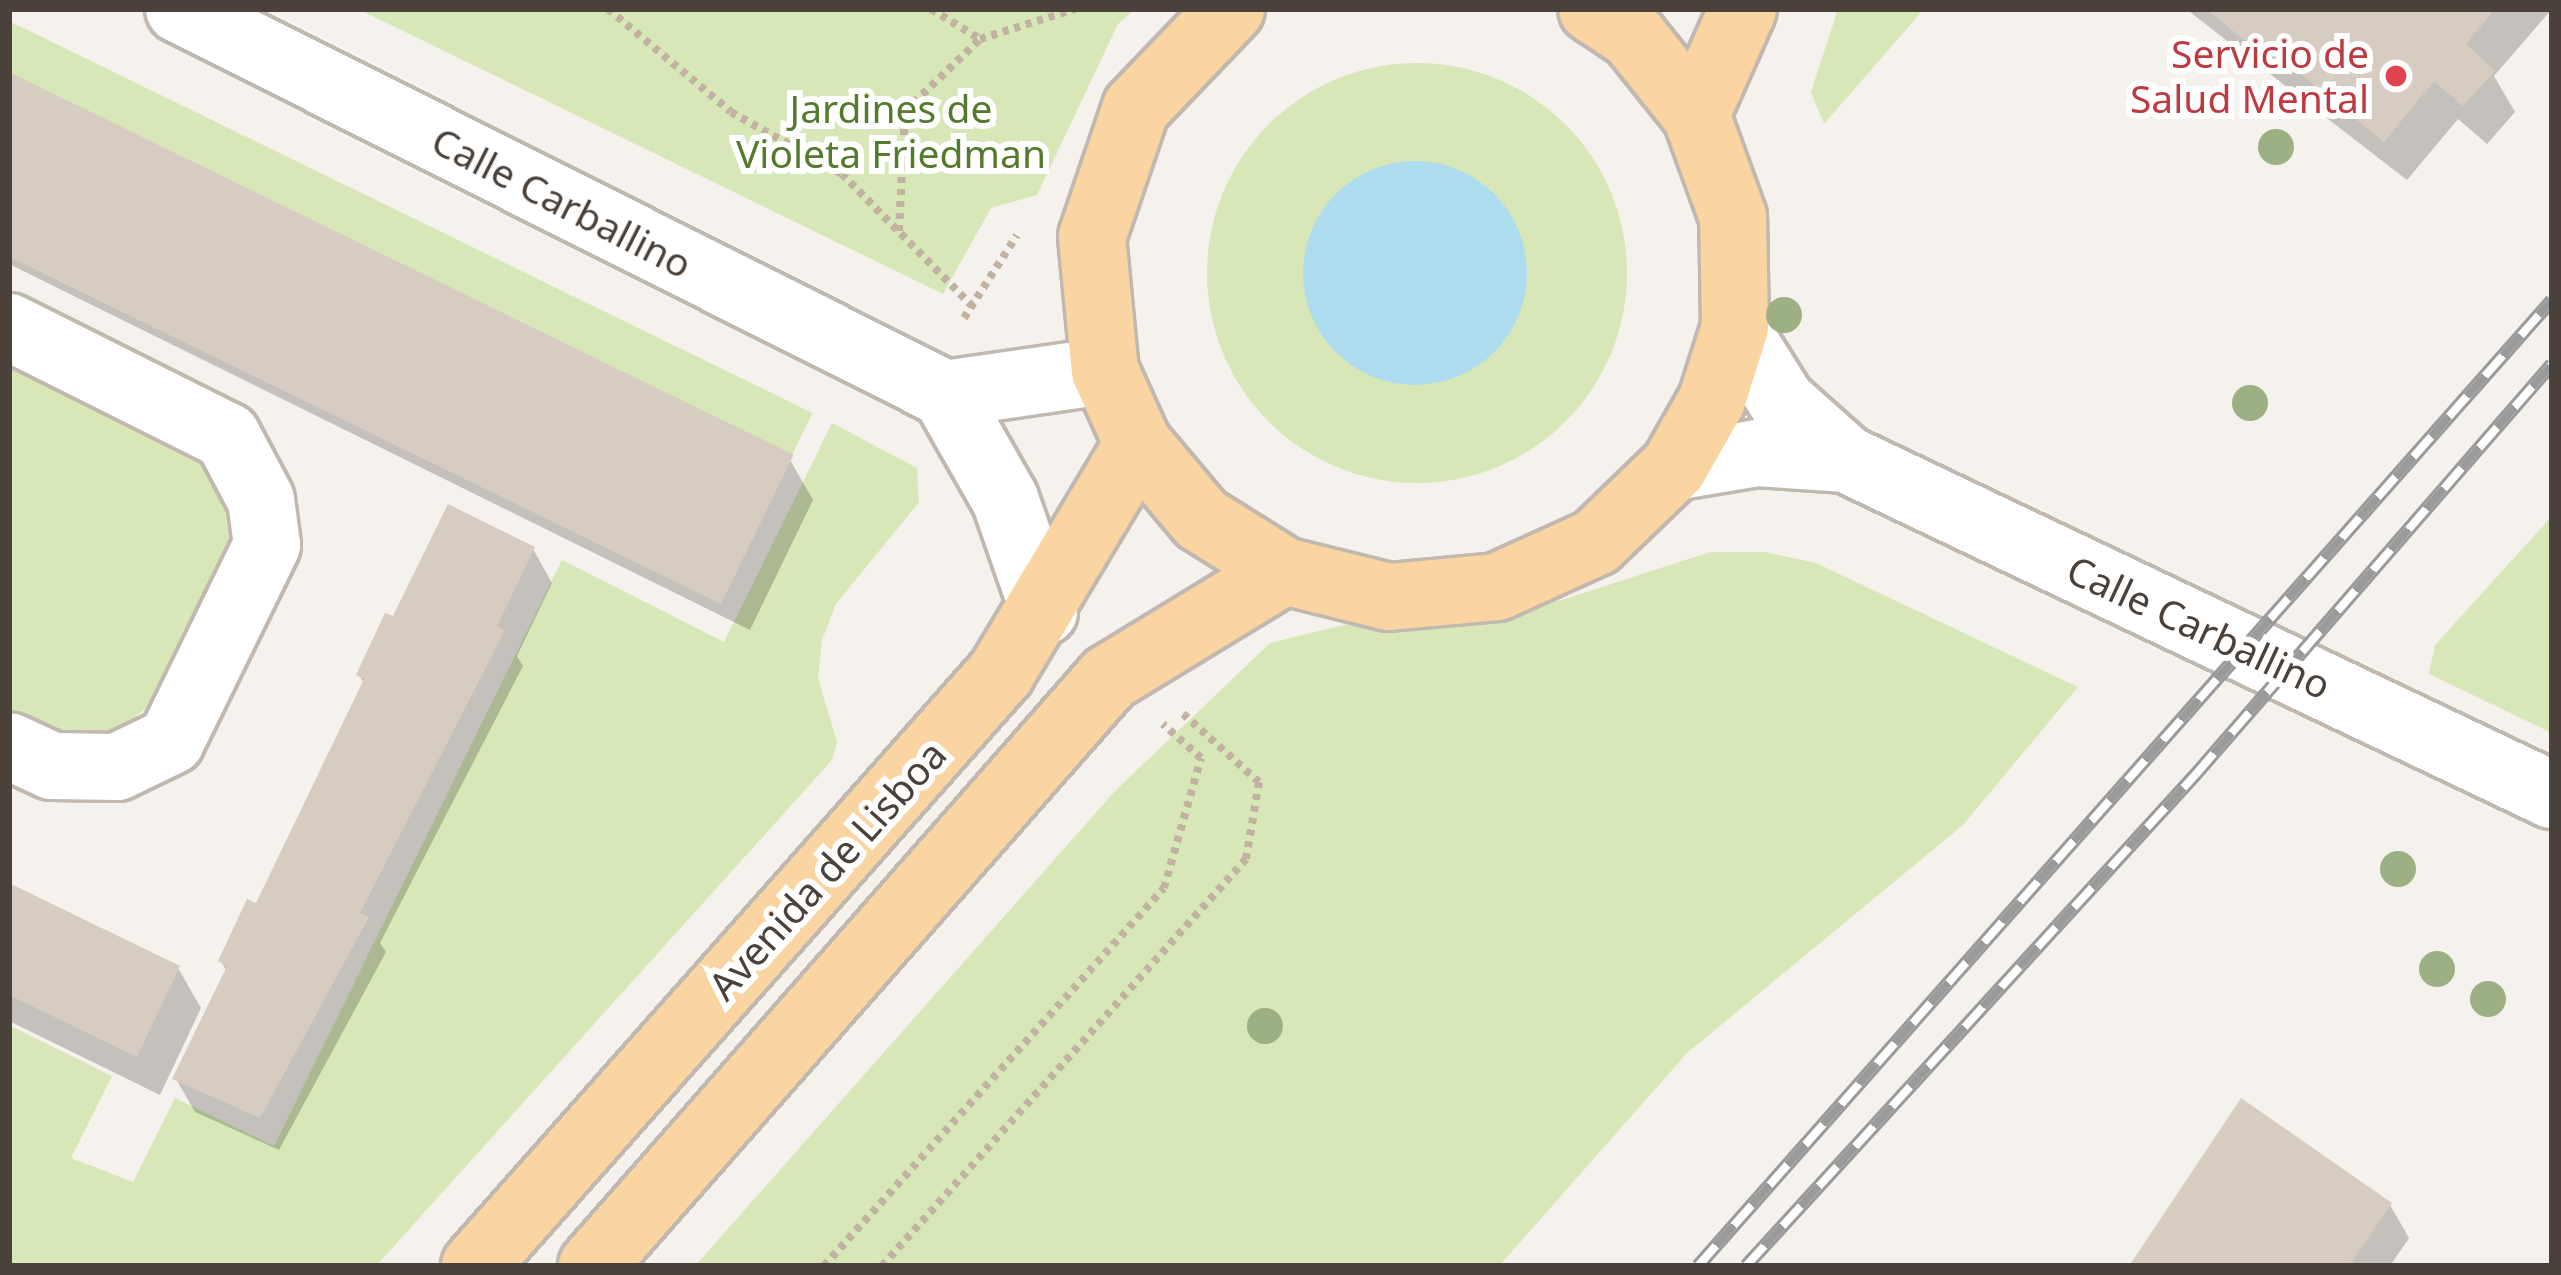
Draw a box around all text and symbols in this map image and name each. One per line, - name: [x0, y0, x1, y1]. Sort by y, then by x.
- place label: Servicio de Salud Mental: [2130, 31, 2369, 122]
- marker: Servicio de Salud Mental: [2380, 60, 2412, 92]
- park label: Jardines de Violeta Friedman: [736, 86, 1046, 177]
- street label: Calle Carballino: [424, 116, 700, 288]
- street label: Calle Carballino: [2060, 546, 2338, 708]
- street label: Avenida de Lisboa: [699, 731, 955, 1009]

